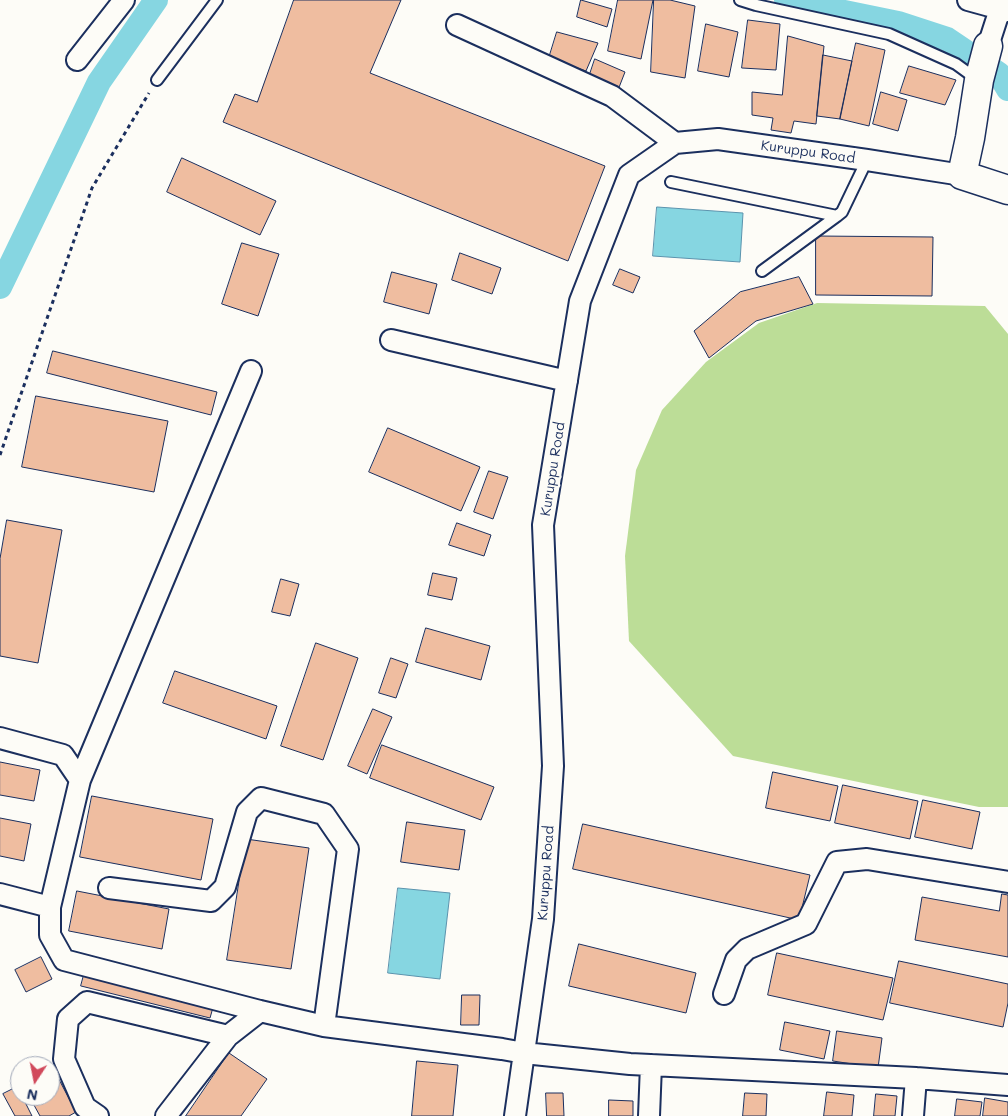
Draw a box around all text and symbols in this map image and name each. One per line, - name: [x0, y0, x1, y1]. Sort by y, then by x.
- street label: Kuruppu Road: [760, 137, 856, 167]
- street label: Kuruppu Road: [537, 421, 569, 517]
- street label: Kuruppu Road: [534, 825, 558, 921]
- north arrow: [10, 1056, 60, 1106]
- text: N: [25, 1085, 39, 1106]

